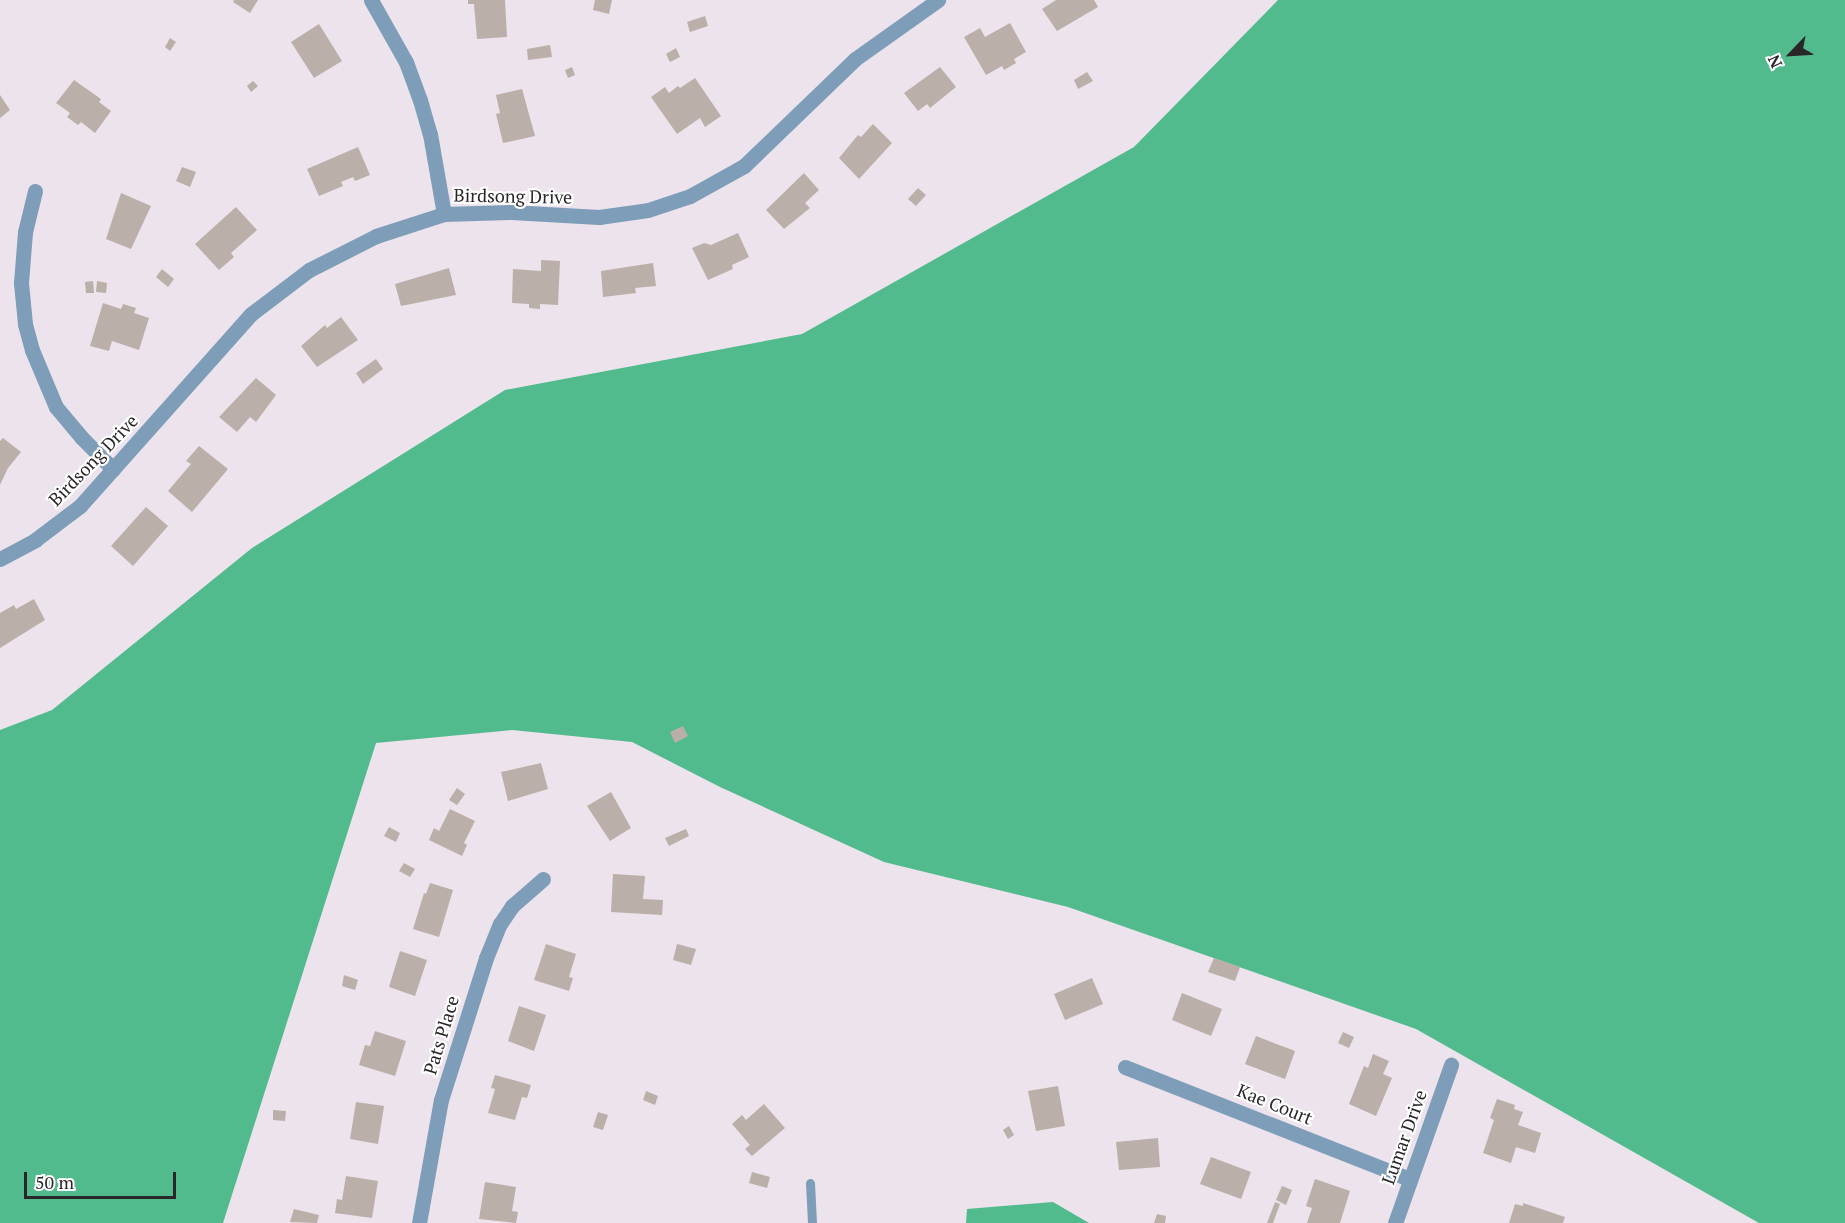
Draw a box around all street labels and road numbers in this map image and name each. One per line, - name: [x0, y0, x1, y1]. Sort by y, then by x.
- street label: Birdsong Drive: [454, 184, 572, 208]
- street label: Birdsong Drive: [44, 410, 142, 510]
- street label: Pats Place: [419, 993, 463, 1077]
- street label: Kae Court: [1234, 1079, 1316, 1129]
- street label: Lumar Drive: [1377, 1087, 1431, 1187]

